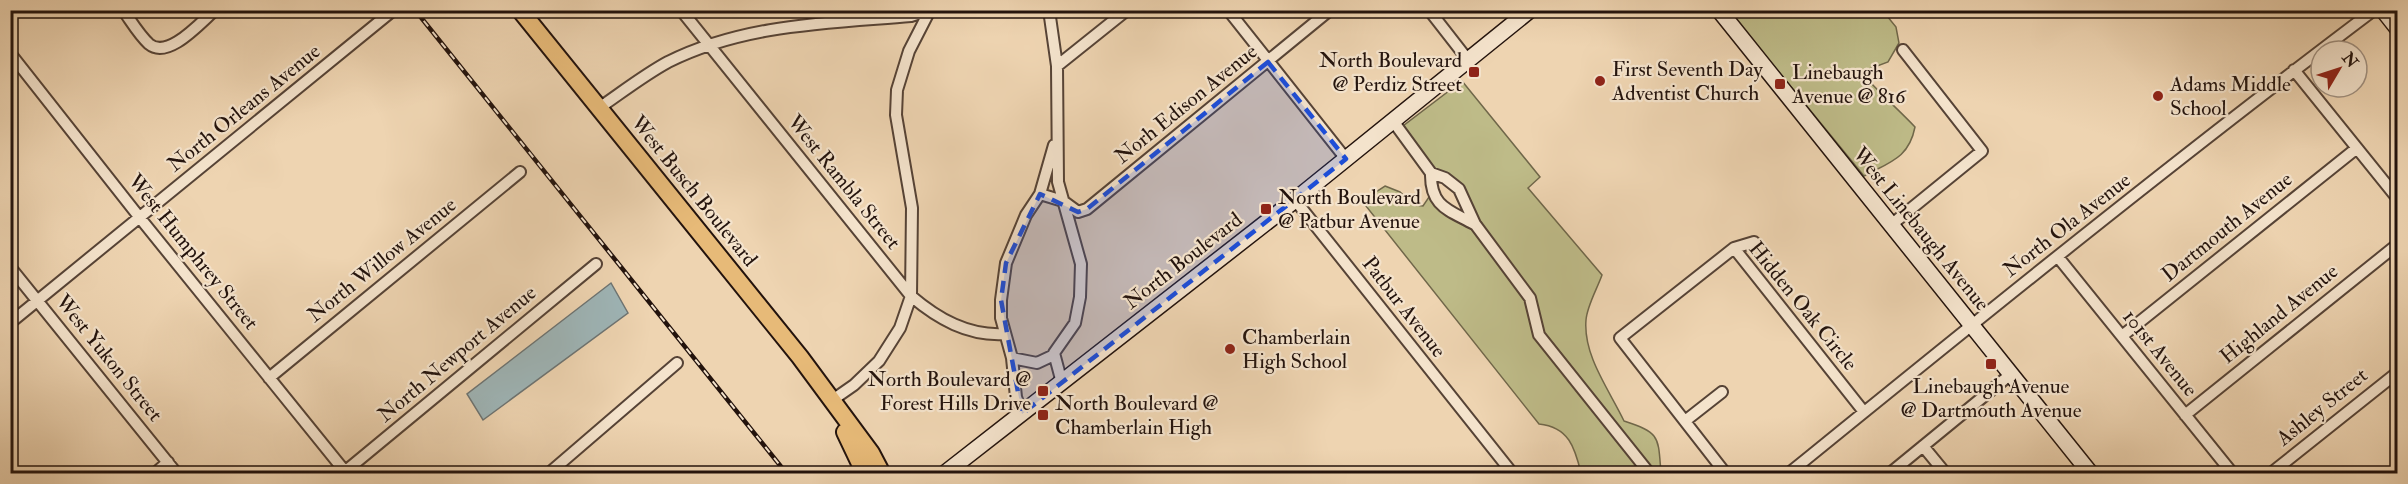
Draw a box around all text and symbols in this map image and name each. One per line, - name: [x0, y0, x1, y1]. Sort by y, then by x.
- street label: North Orleans Avenue: [162, 38, 326, 178]
- street label: Norh Edison Avenue: [1109, 38, 1263, 170]
- north arrow: [2309, 39, 2369, 99]
- place label: North Boulevard @ Perdiz Street: [1319, 47, 1463, 98]
- text: N: [2337, 48, 2363, 73]
- place label: First Seventh Day Adventist Church: [1611, 56, 1763, 107]
- place label: Linebaugh Avenue @ 816: [1791, 59, 1907, 110]
- marker: North Boulevard @ Perdiz Street: [1467, 65, 1481, 79]
- place label: Adams Middle School: [2169, 71, 2291, 122]
- marker: First Seventh Day Adventist Church: [1593, 74, 1607, 88]
- marker: Linebaugh Avenue @ 816: [1773, 77, 1787, 91]
- marker: Adams Middle School: [2151, 89, 2165, 103]
- street label: West Rambla Street: [781, 108, 907, 255]
- street label: West Busch Boulevard: [624, 109, 764, 273]
- street label: West Linebaugh Avenue: [1846, 141, 1996, 317]
- street label: Dartmouth Avenue: [2156, 166, 2298, 288]
- street label: North Ola Avenue: [1998, 167, 2136, 283]
- street label: West Humphrey Street: [121, 168, 264, 336]
- place label: North Boulevard @ Patbur Avenue: [1278, 184, 1422, 235]
- street label: North Willow Avenue: [302, 191, 462, 328]
- marker: North Boulevard @ Patbur Avenue: [1259, 202, 1273, 216]
- street label: North Boulevard: [1118, 206, 1248, 316]
- street label: Hidden Oak Circle: [1743, 236, 1864, 376]
- street label: Patbur Avenue: [1356, 251, 1452, 363]
- street label: Highland Avenue: [2214, 258, 2344, 370]
- street label: North Newport Avenue: [372, 280, 542, 428]
- street label: West Yukon Street: [49, 288, 169, 427]
- street label: 101st Avenue: [2117, 304, 2204, 402]
- place label: Chamberlain High School: [1242, 324, 1351, 375]
- marker: Chamberlain High School: [1223, 342, 1237, 356]
- marker: Linebaugh Avenue @ Dartmouth Avenue: [1984, 357, 1998, 371]
- street label: Ashley Street: [2270, 362, 2373, 453]
- place label: North Boulevard @ Forest Hills Drive: [868, 366, 1031, 417]
- place label: Linebaugh Avenue @ Dartmouth Avenue: [1900, 373, 2082, 424]
- marker: North Boulevard @ Forest Hills Drive: [1036, 384, 1050, 398]
- place label: North Boulevard @ Chamberlain High: [1055, 390, 1218, 441]
- marker: North Boulevard @ Chamberlain High: [1036, 408, 1050, 422]

